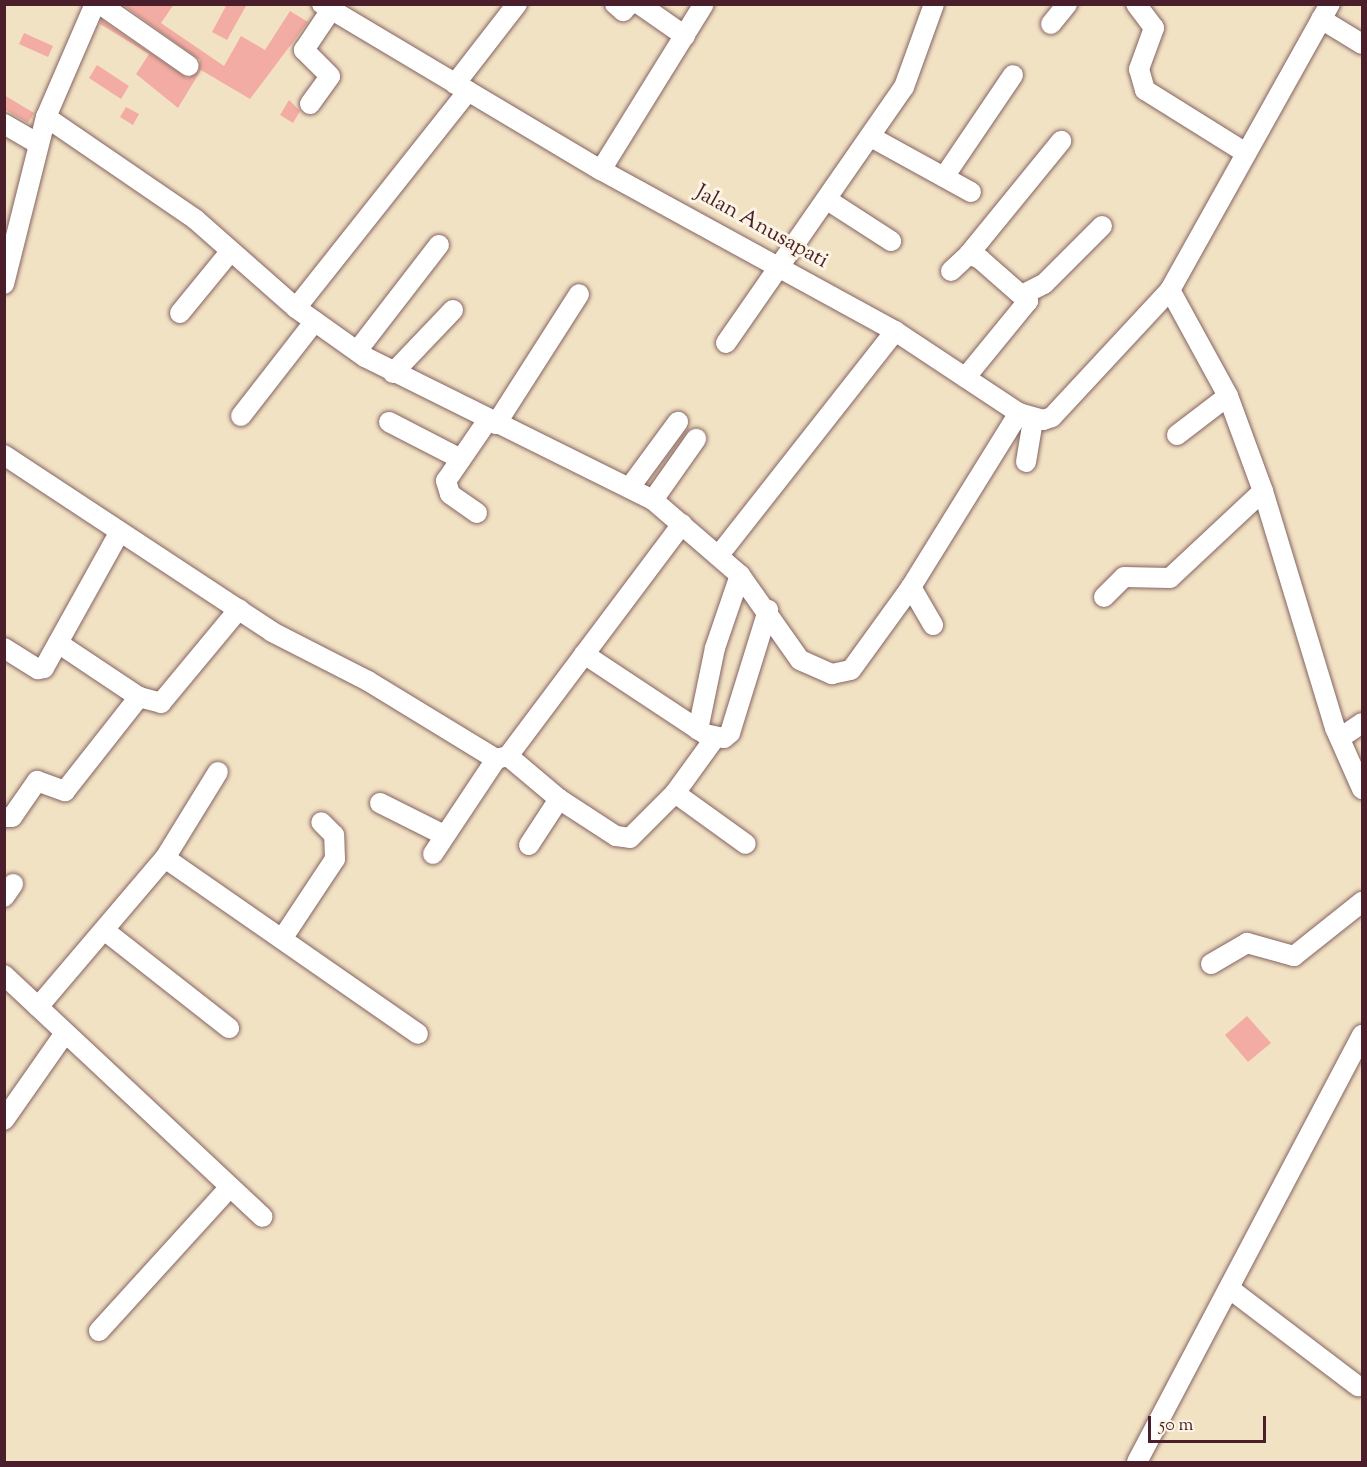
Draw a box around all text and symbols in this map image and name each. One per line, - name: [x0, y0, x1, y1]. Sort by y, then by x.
- street label: Jalan Anusapati: [690, 181, 832, 275]
- scale bar: [1151, 1404, 1270, 1442]
- text: 50 m: [1159, 1413, 1193, 1439]

